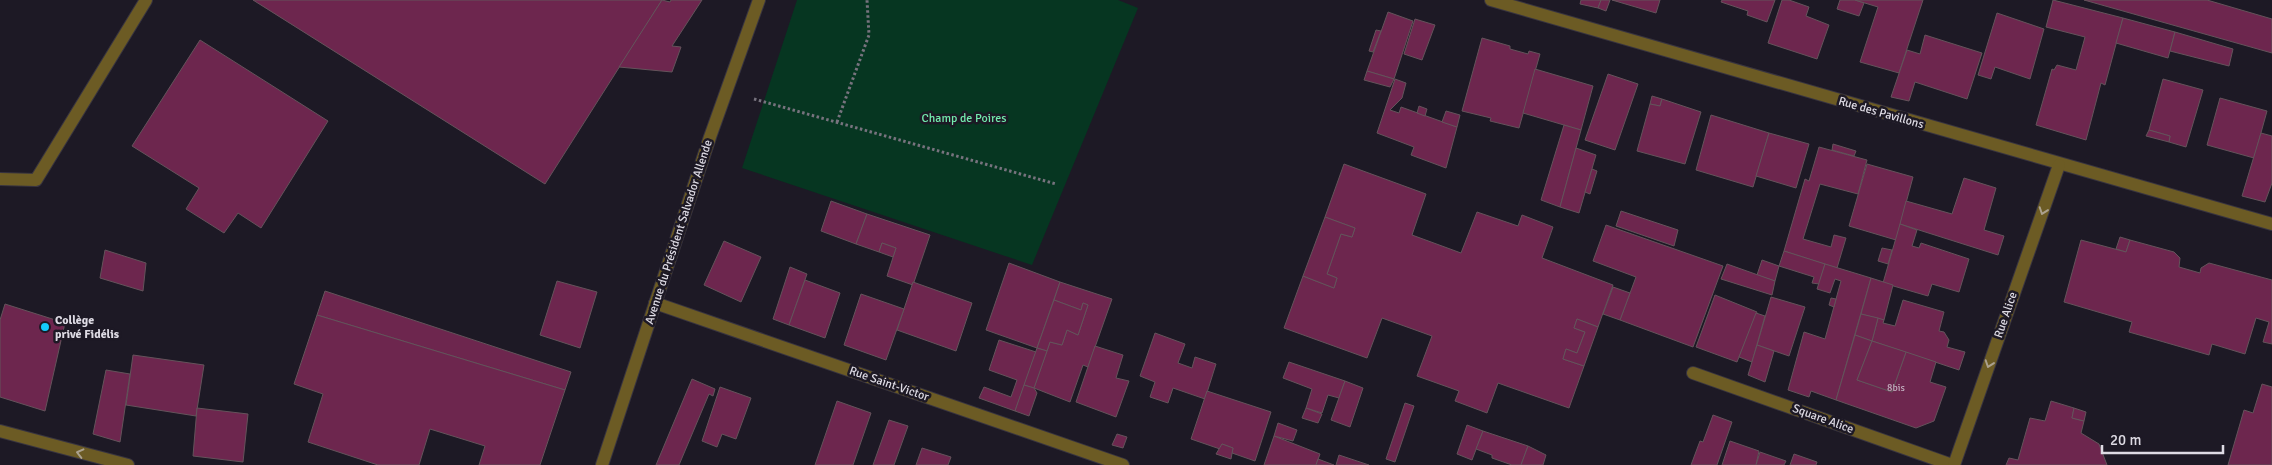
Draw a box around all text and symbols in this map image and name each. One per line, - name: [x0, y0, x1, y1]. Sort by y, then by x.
- street label: Rue des Pavillons: [1837, 94, 1925, 132]
- park label: Champ de Poires: [922, 111, 1006, 126]
- street label: Avenue du Président Salvador Allende: [642, 138, 716, 326]
- one-way arrow: [2039, 206, 2049, 214]
- street label: Rue Alice: [1991, 290, 2021, 340]
- place label: Collège privé Fidélis: [55, 313, 120, 342]
- marker: Collège privé Fidélis: [39, 321, 51, 333]
- one-way arrow: [1985, 359, 1995, 368]
- street label: Rue Saint-Victor: [847, 363, 931, 405]
- house number: 8bis: [1887, 382, 1906, 394]
- street label: Square Alice: [1790, 401, 1856, 437]
- scale bar: [2102, 422, 2223, 454]
- text: 20 m: [2110, 431, 2141, 449]
- one-way arrow: [76, 448, 85, 459]

